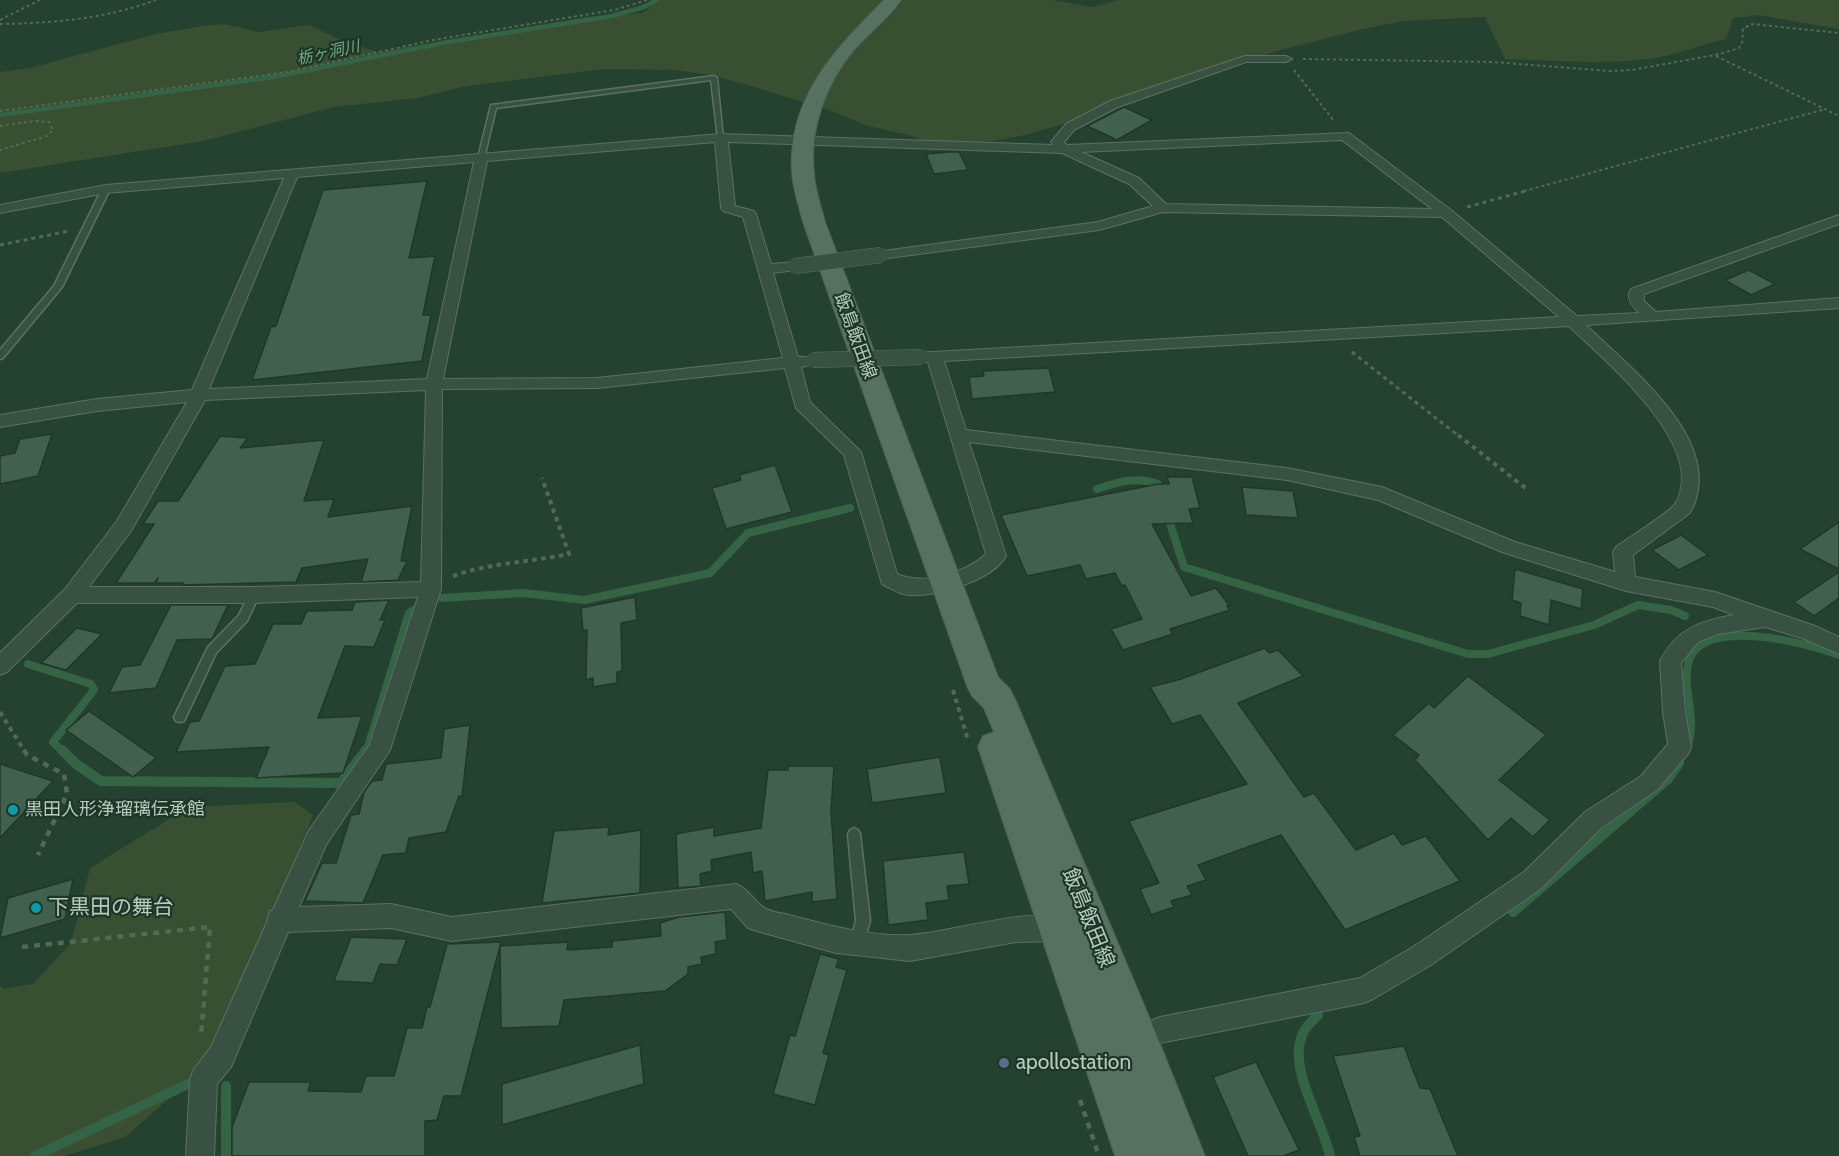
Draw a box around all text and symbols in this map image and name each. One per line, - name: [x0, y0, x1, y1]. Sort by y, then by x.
- water label: 栃ヶ洞川: [295, 37, 361, 69]
- street label: 飯島飯田線: [829, 290, 881, 382]
- place label: 黒田人形浄瑠璃伝承館: [25, 799, 205, 821]
- marker: 黒田人形浄瑠璃伝承館: [6, 803, 20, 817]
- street label: 飯島飯田線: [1057, 865, 1119, 971]
- place label: 下黒田の舞台: [48, 895, 174, 921]
- marker: 下黒田の舞台: [29, 901, 43, 915]
- place label: apollostation: [1016, 1050, 1131, 1076]
- marker: apollostation: [997, 1056, 1011, 1070]

